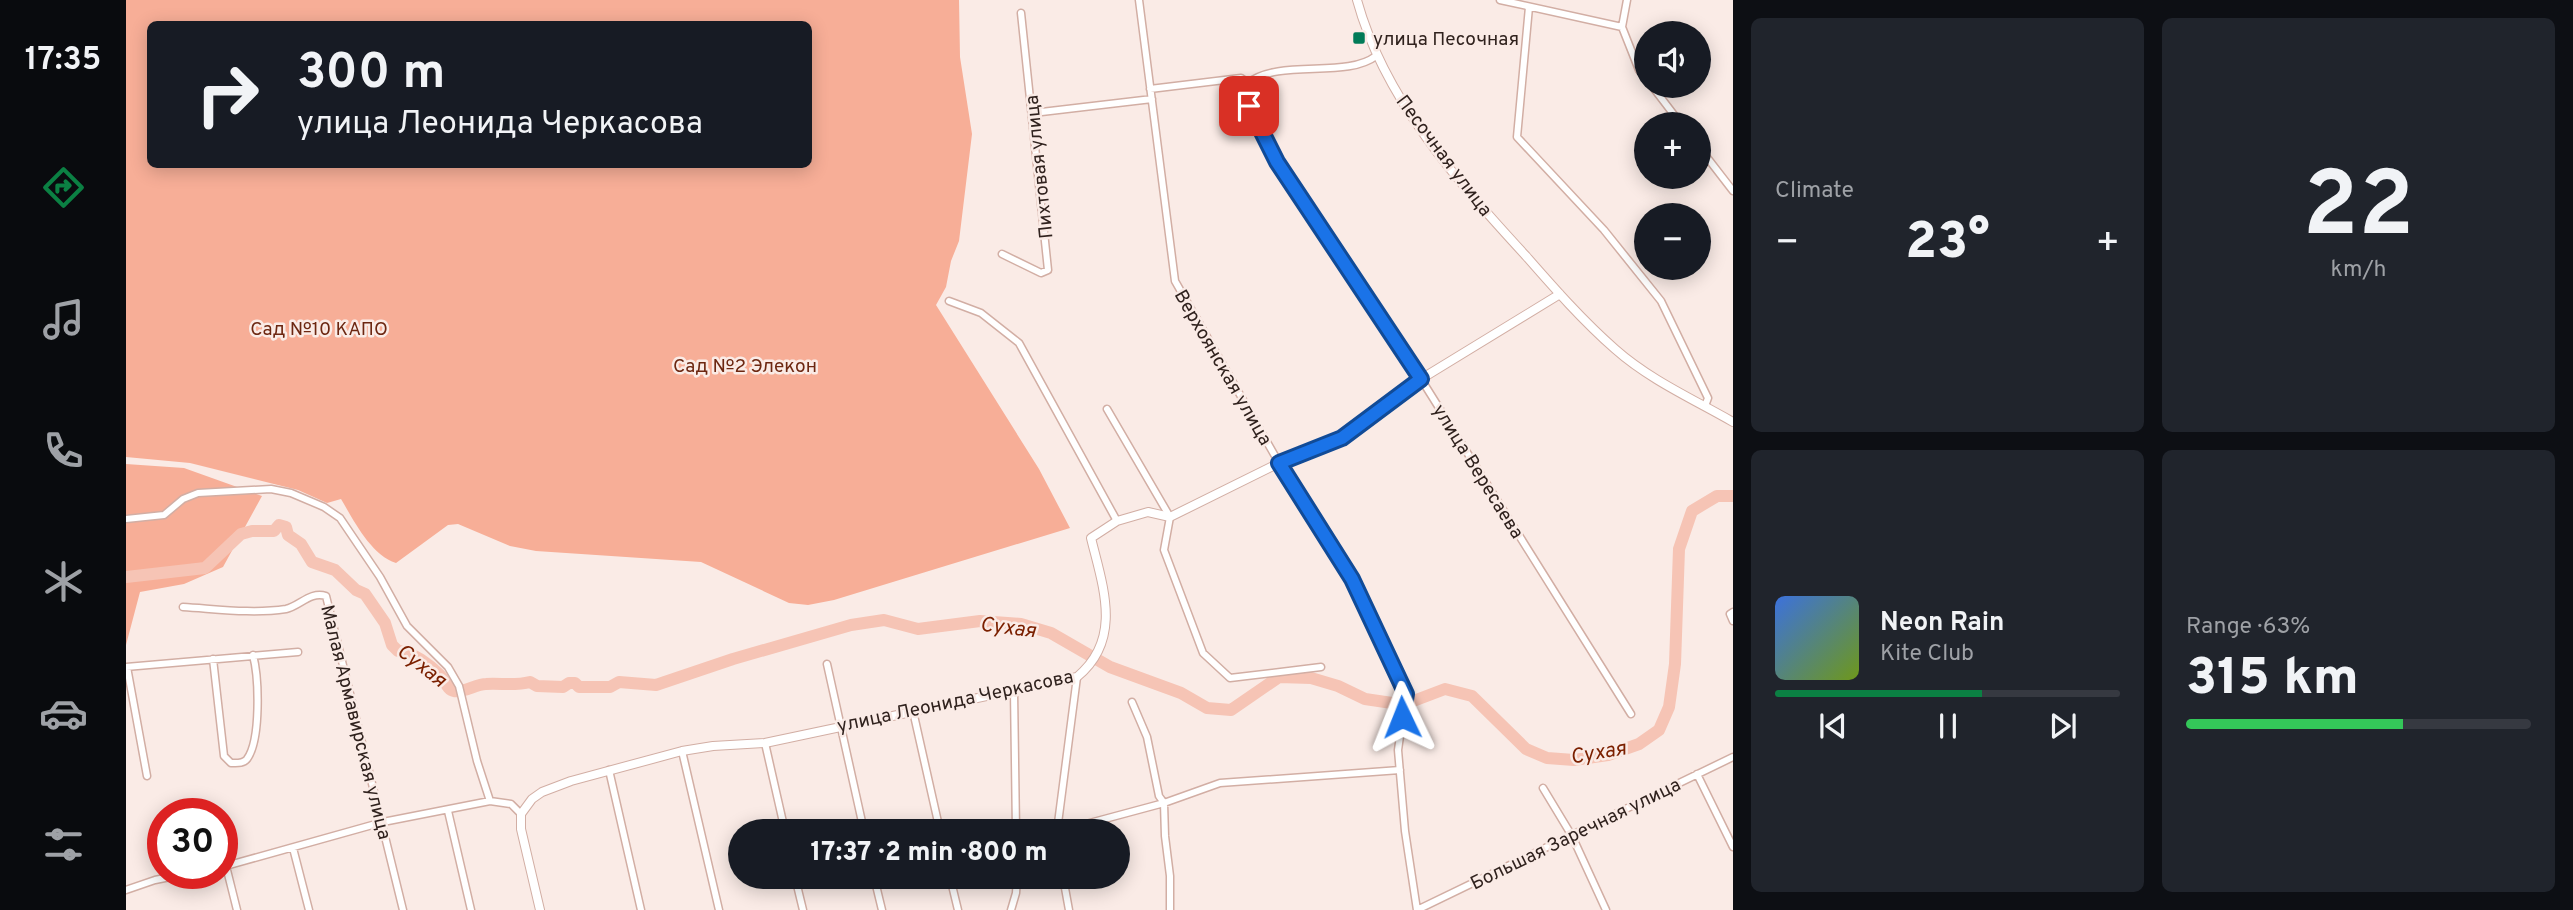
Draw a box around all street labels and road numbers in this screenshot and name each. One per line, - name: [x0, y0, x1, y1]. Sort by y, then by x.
- street label: Песочная улица: [1390, 91, 1497, 222]
- street label: Пихтовая улица: [1021, 94, 1059, 240]
- street label: Верхоянская улица: [1168, 286, 1277, 450]
- street label: улица Вересаева: [1426, 400, 1528, 544]
- street label: Малая Армавирская улица: [314, 603, 396, 842]
- street label: улица Леонида Черкасова: [835, 665, 1076, 739]
- street label: Большая Заречная улица: [1467, 773, 1685, 896]

